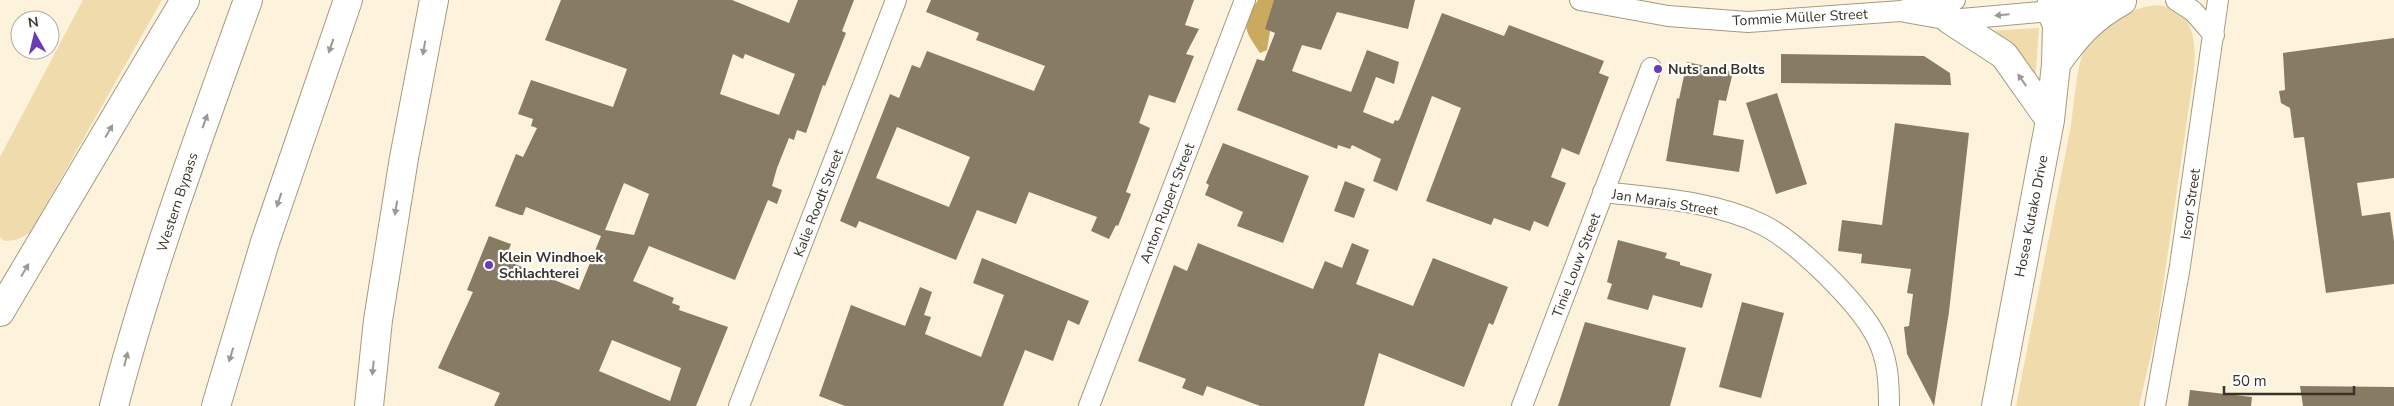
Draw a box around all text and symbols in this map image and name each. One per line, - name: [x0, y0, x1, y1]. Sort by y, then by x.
- street label: Tommie Müller Street: [1732, 4, 1868, 31]
- north arrow: [10, 10, 60, 60]
- one-way arrow: [1994, 11, 2010, 19]
- text: N: [27, 12, 40, 33]
- one-way arrow: [327, 38, 334, 53]
- one-way arrow: [419, 40, 427, 56]
- place label: Nuts and Bolts: [1668, 60, 1765, 79]
- marker: Nuts and Bolts: [1652, 63, 1664, 75]
- one-way arrow: [2017, 73, 2027, 87]
- one-way arrow: [202, 114, 209, 129]
- one-way arrow: [104, 124, 113, 137]
- street label: Anton Rupert Street: [1136, 140, 1199, 266]
- street label: Kalie Roodt Street: [789, 146, 848, 260]
- street label: Western Bypass: [152, 150, 203, 254]
- street label: Hosea Kutako Drive: [2010, 153, 2053, 279]
- street label: Iscor Street: [2176, 167, 2205, 241]
- street label: Jan Marais Street: [1610, 185, 1719, 220]
- one-way arrow: [275, 192, 282, 207]
- one-way arrow: [392, 200, 400, 216]
- street label: Tinie Louw Street: [1548, 210, 1605, 320]
- place label: Klein Windhoek Schlachterei: [499, 248, 603, 283]
- marker: Klein Windhoek Schlachterei: [483, 259, 495, 271]
- one-way arrow: [21, 264, 30, 277]
- one-way arrow: [227, 347, 235, 362]
- one-way arrow: [123, 351, 131, 366]
- one-way arrow: [369, 361, 377, 377]
- scale bar: [2224, 364, 2354, 396]
- text: 50 m: [2232, 371, 2267, 391]

